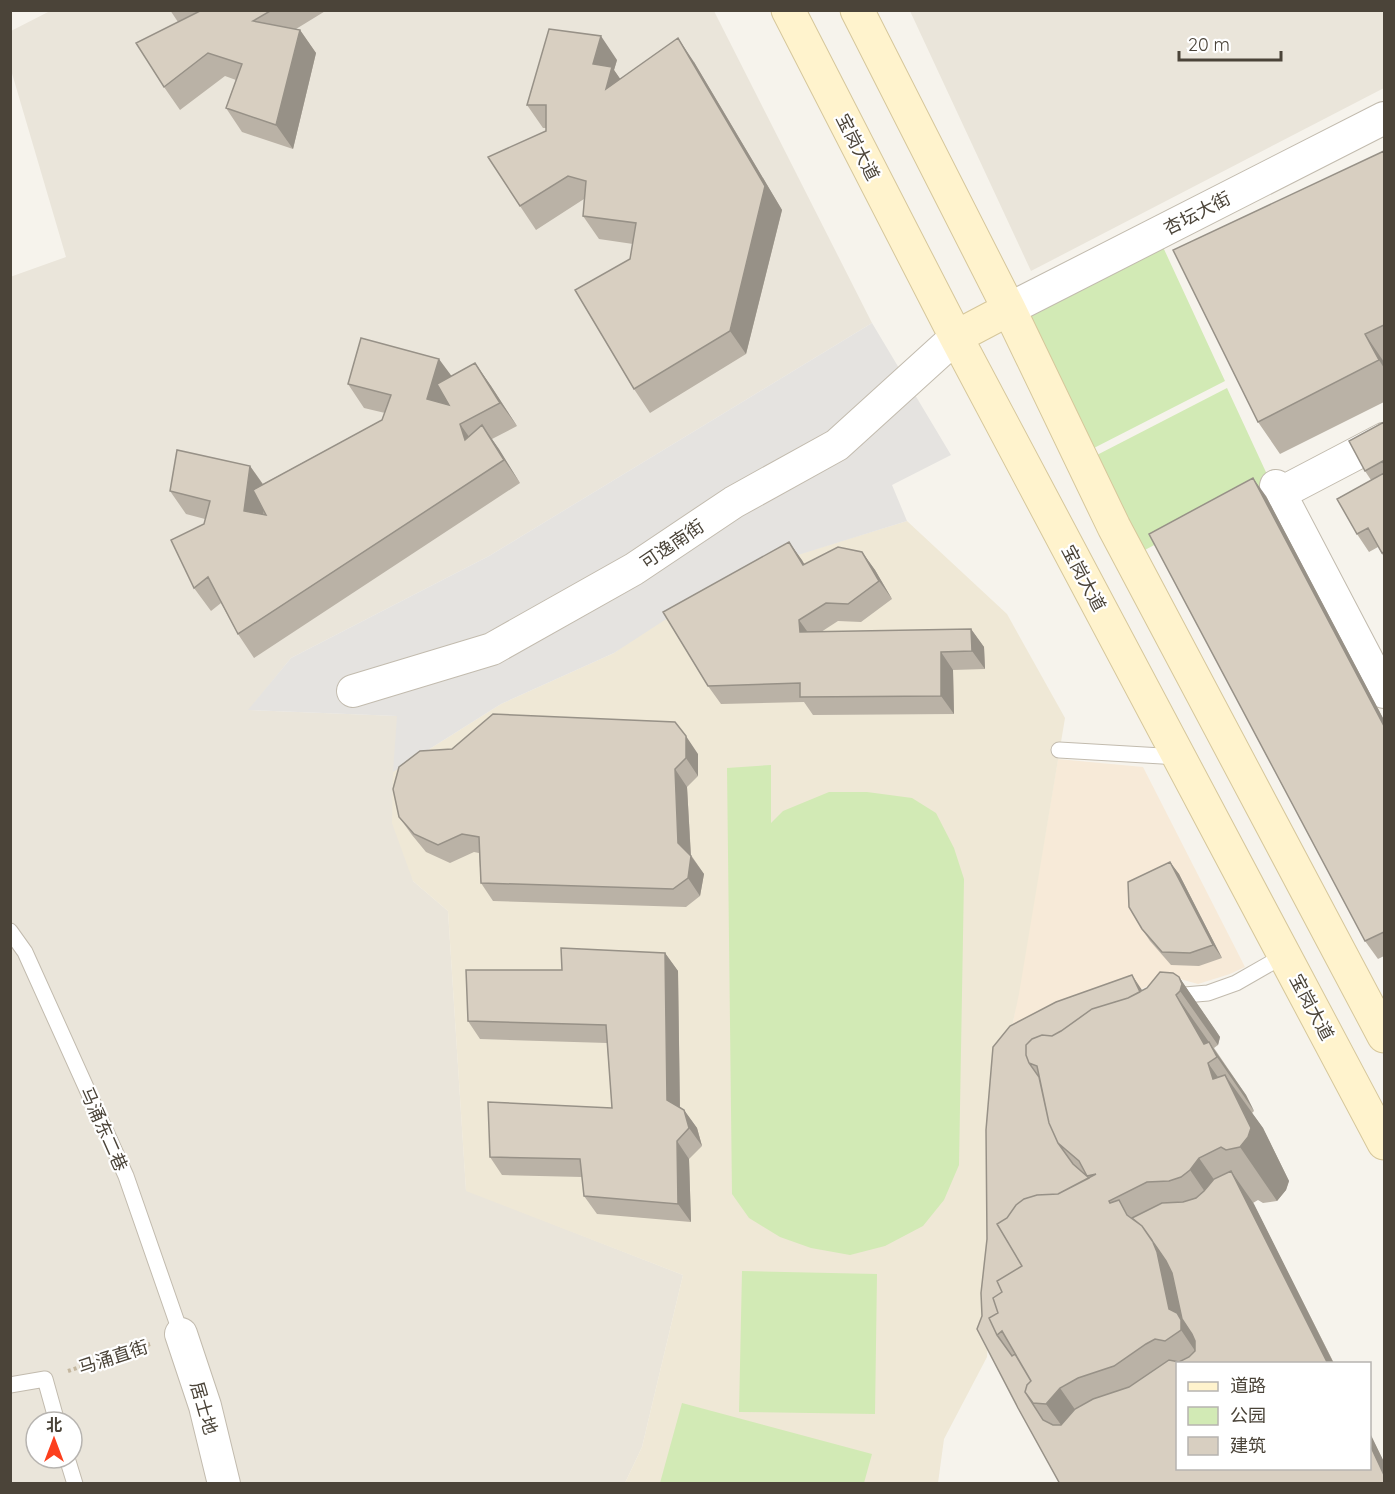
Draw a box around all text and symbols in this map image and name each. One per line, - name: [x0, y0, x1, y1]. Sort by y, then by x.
- scale bar: [1179, 24, 1281, 62]
- text: 20 m: [1188, 33, 1230, 56]
- street label: 宝岗大道: [831, 110, 885, 184]
- street label: 杏坛大街: [1160, 186, 1234, 240]
- street label: 可逸南街: [636, 514, 708, 574]
- street label: 宝岗大道: [1057, 541, 1111, 615]
- street label: 宝岗大道: [1285, 970, 1339, 1044]
- street label: 马涌东二巷: [75, 1083, 133, 1175]
- street label: 马涌直街: [75, 1335, 151, 1379]
- legend: [1176, 1362, 1371, 1470]
- text: 道路: [1230, 1374, 1266, 1397]
- street label: 居士地: [186, 1379, 222, 1437]
- text: 公园: [1230, 1404, 1266, 1427]
- north arrow: [24, 1410, 84, 1470]
- text: 北: [46, 1415, 62, 1435]
- text: 建筑: [1230, 1434, 1266, 1457]

